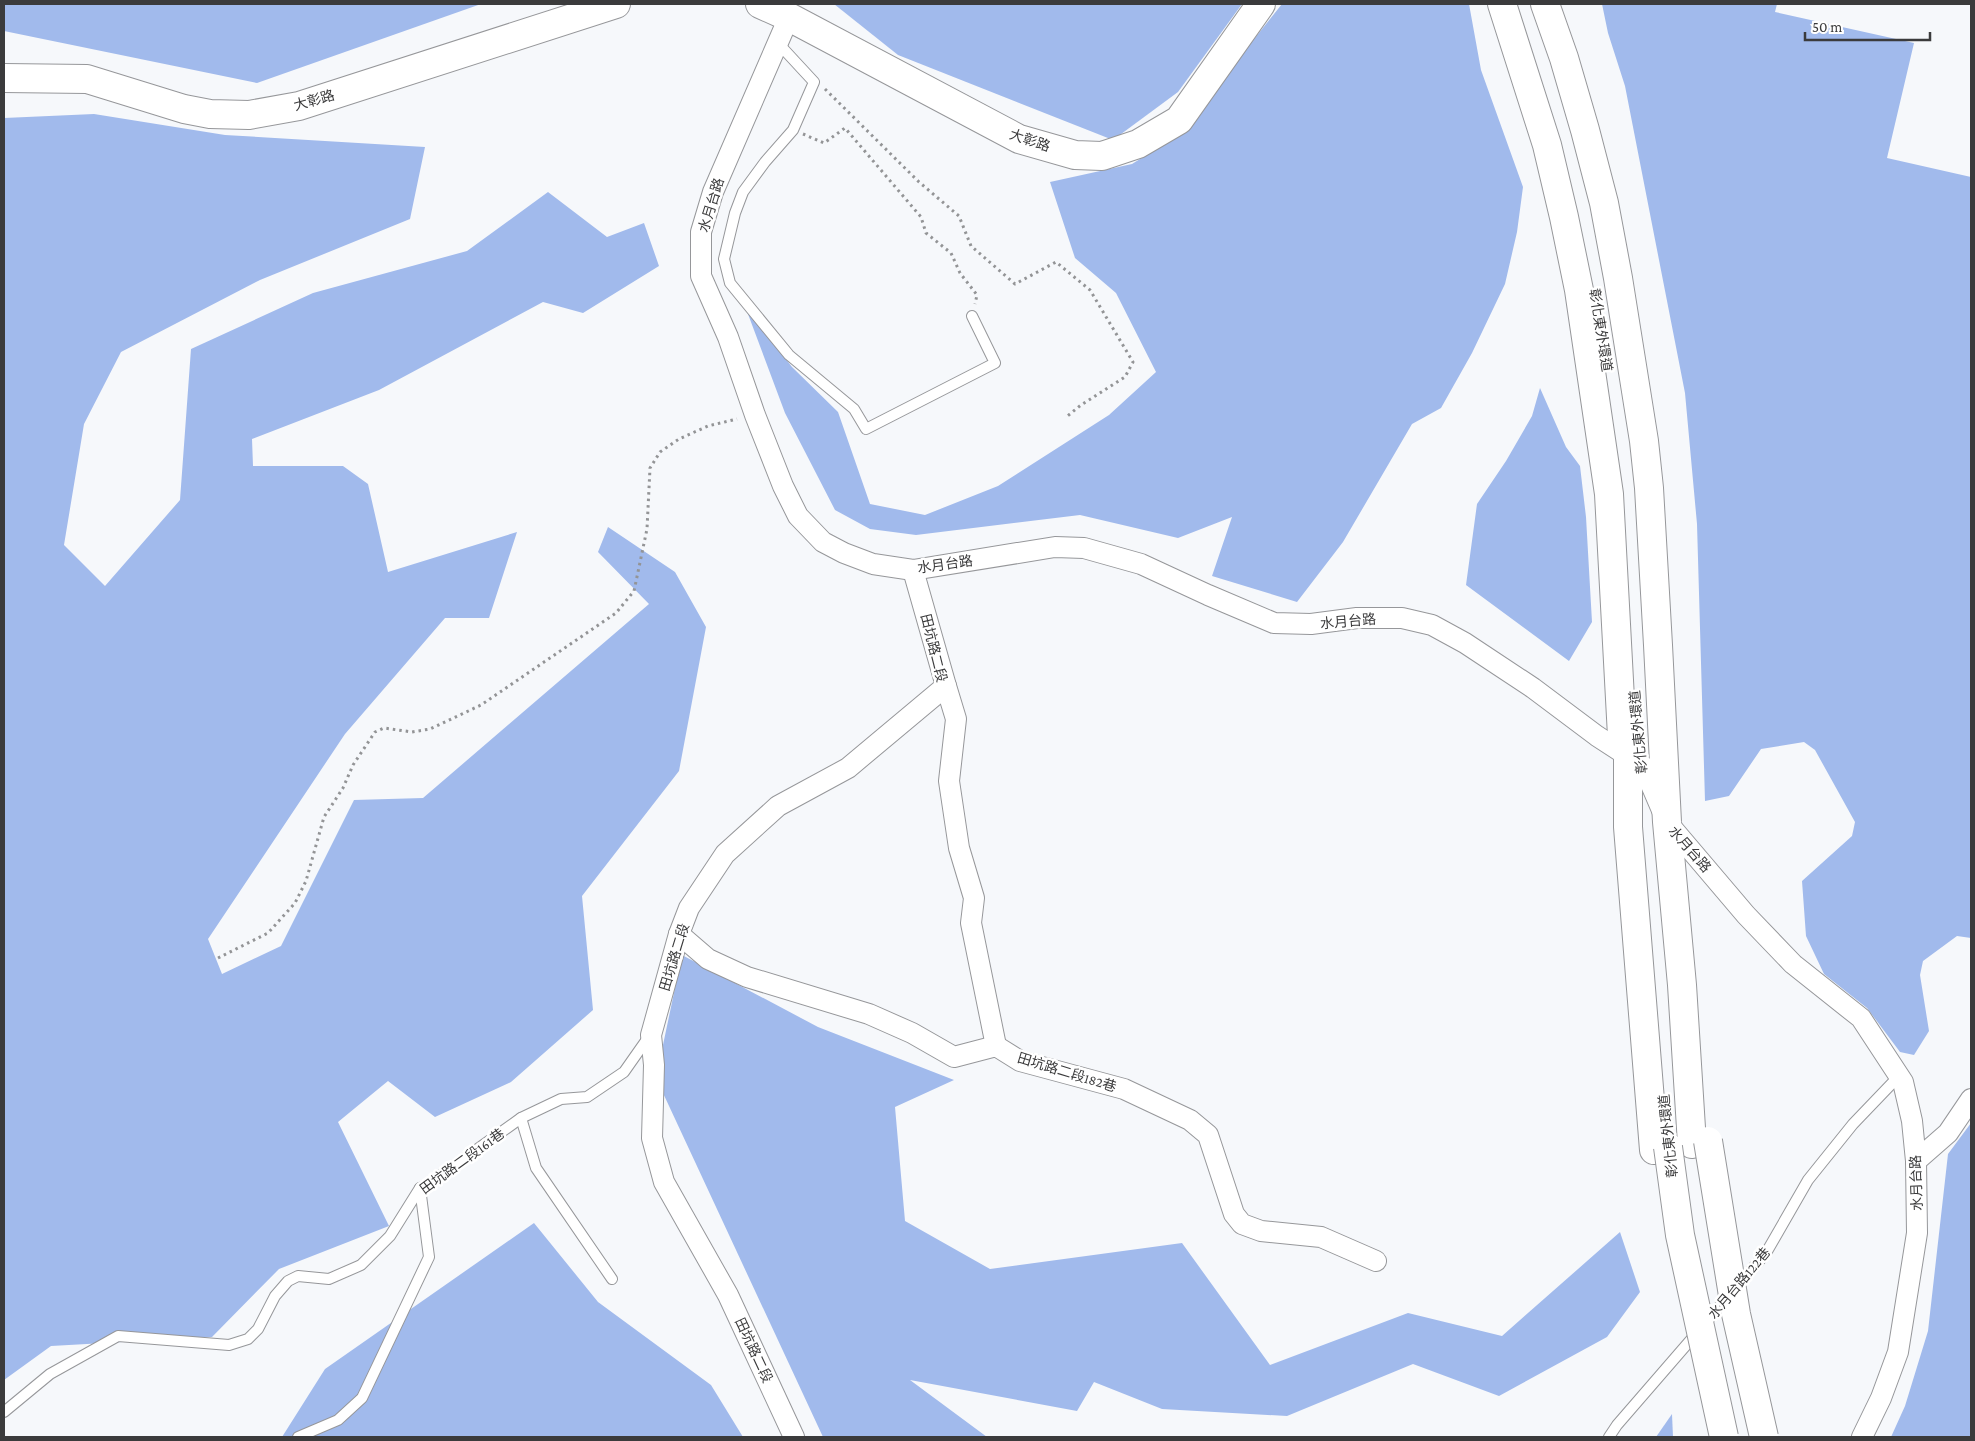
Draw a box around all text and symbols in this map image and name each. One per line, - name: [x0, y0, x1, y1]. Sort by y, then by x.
- scale bar: [1805, 10, 1930, 42]
- text: 50 m: [1812, 19, 1842, 35]
- street label: 大彰路: [292, 87, 336, 113]
- street label: 大彰路: [1008, 126, 1052, 154]
- street label: 水月台路: [695, 176, 727, 234]
- street label: 彰化東外環道: [1587, 287, 1615, 373]
- street label: 水月台路: [916, 552, 974, 576]
- street label: 水月台路: [1319, 611, 1377, 631]
- street label: 田坑路二段: [918, 612, 950, 684]
- street label: 彰化東外環道: [1626, 689, 1650, 775]
- street label: 水月台路: [1666, 823, 1714, 875]
- street label: 田坑路二段: [656, 921, 692, 993]
- street label: 田坑路二段182巷: [1016, 1049, 1118, 1095]
- street label: 彰化東外環道: [1656, 1093, 1680, 1179]
- street label: 田坑路二段161巷: [417, 1125, 507, 1197]
- street label: 水月台路: [1907, 1155, 1925, 1211]
- street label: 水月台路122巷: [1705, 1244, 1773, 1322]
- street label: 田坑路二段: [732, 1315, 776, 1385]

